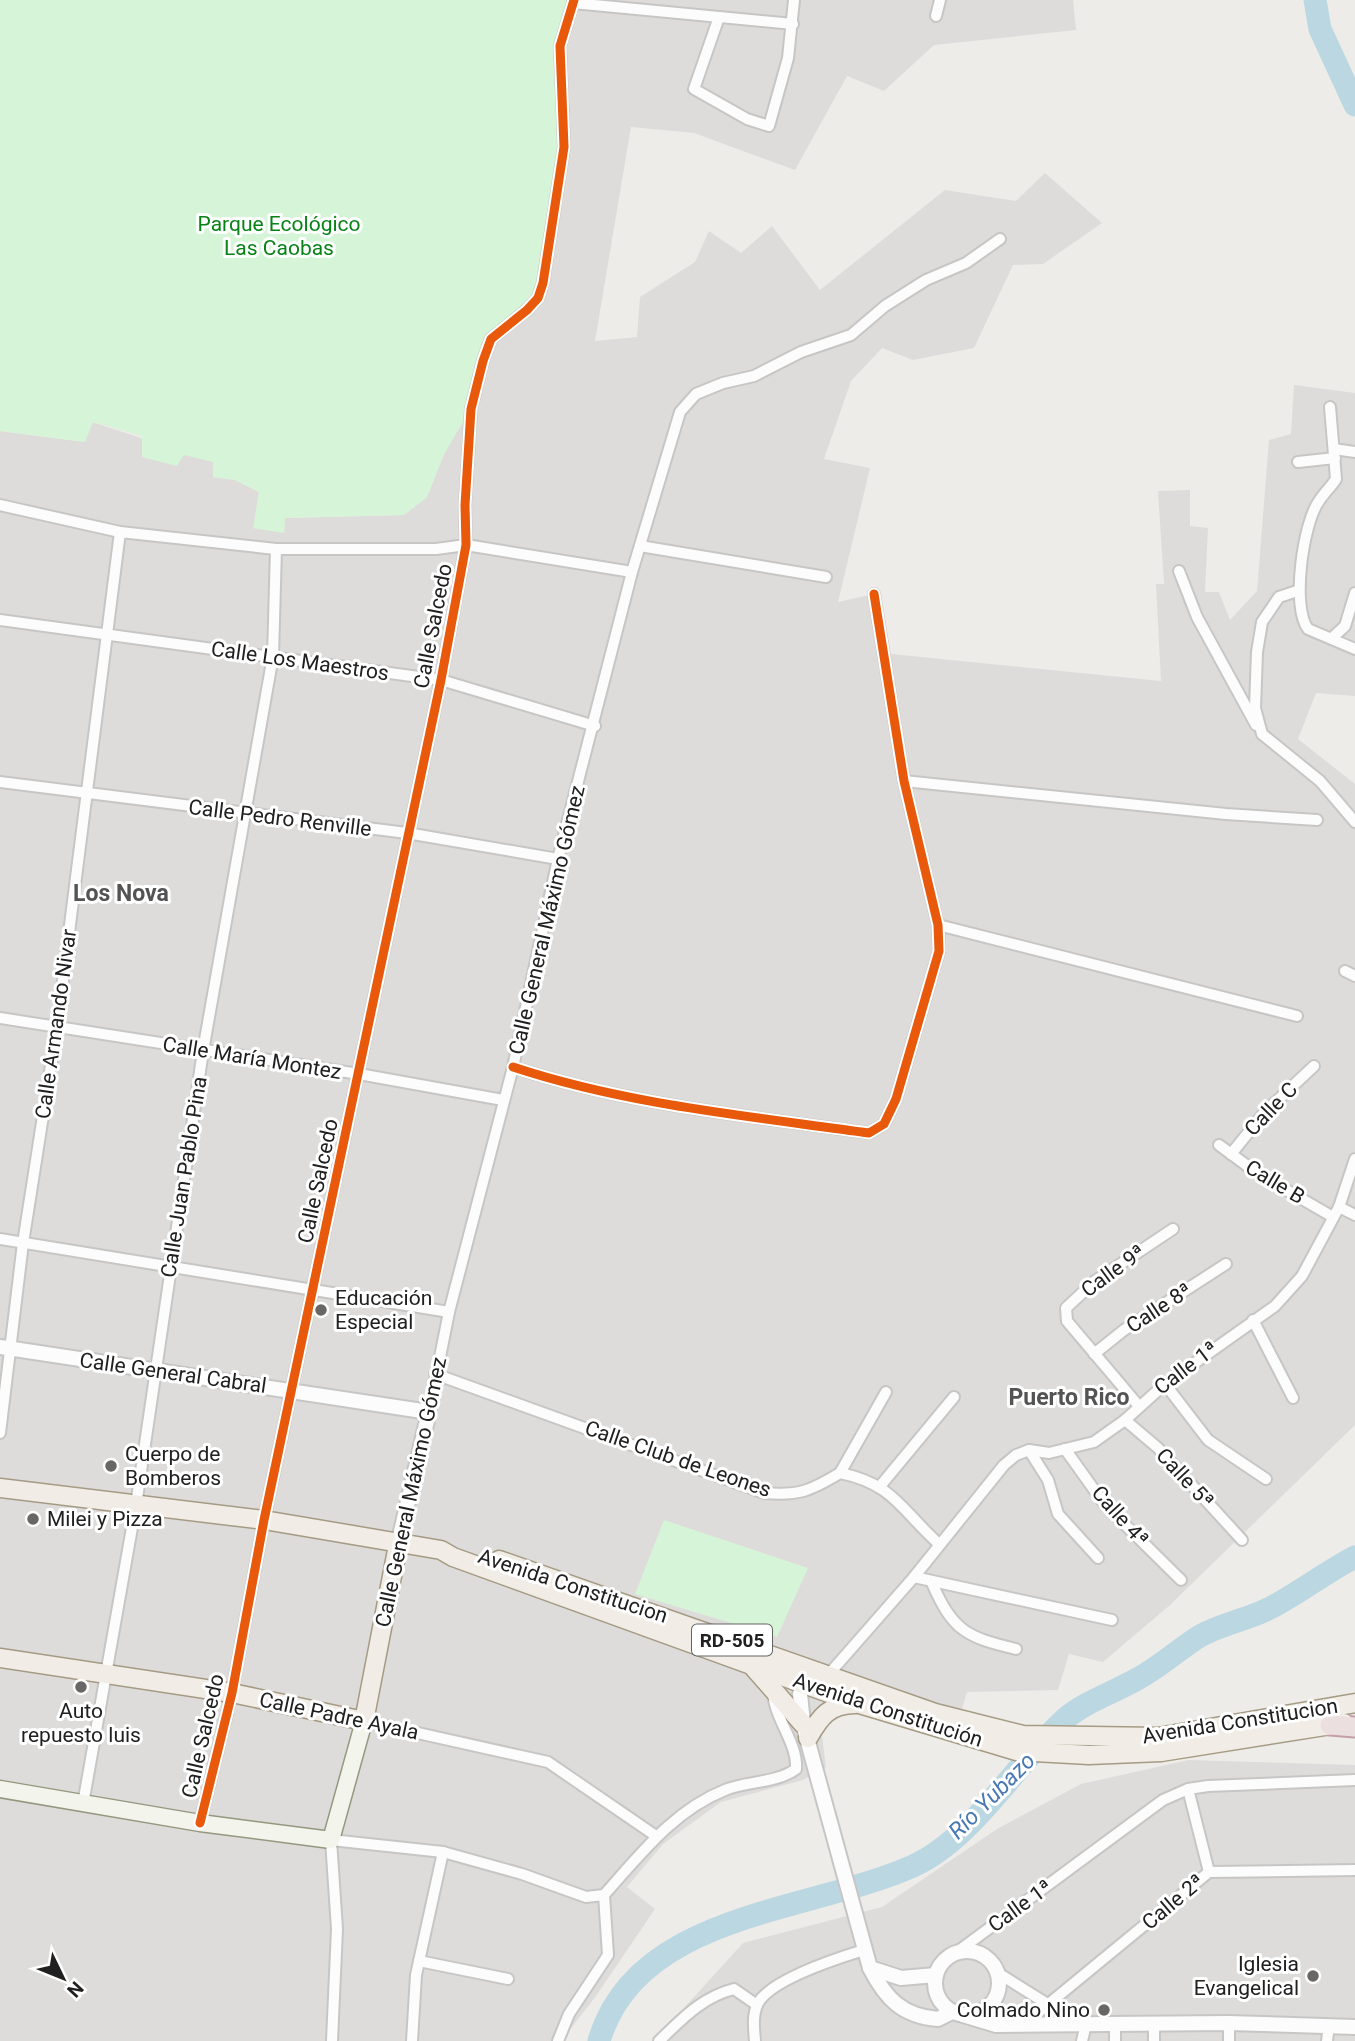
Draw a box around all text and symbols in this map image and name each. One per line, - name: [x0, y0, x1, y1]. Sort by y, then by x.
- park label: Parque Ecológico Las Caobas: [198, 212, 361, 260]
- street label: Calle Salcedo: [409, 562, 457, 690]
- street label: Calle Los Maestros: [210, 637, 390, 685]
- street label: Calle General Máximo Gómez: [504, 783, 590, 1057]
- street label: Calle Pedro Renville: [187, 795, 373, 841]
- district label: Los Nova: [73, 880, 169, 907]
- street label: Calle Armando Nivar: [31, 927, 81, 1121]
- street label: Calle María Montez: [161, 1032, 343, 1084]
- street label: Calle Juan Pablo Pina: [156, 1075, 212, 1279]
- street label: Calle C: [1240, 1077, 1302, 1141]
- street label: Calle Salcedo: [293, 1117, 343, 1245]
- street label: Calle B: [1241, 1155, 1309, 1209]
- street label: Calle 9ª: [1076, 1240, 1150, 1302]
- street label: Calle 8ª: [1122, 1278, 1196, 1338]
- place label: Educación Especial: [335, 1286, 432, 1334]
- marker: Educación Especial: [313, 1302, 329, 1318]
- street label: Calle 1ª: [1150, 1336, 1222, 1400]
- street label: Calle General Cabral: [78, 1348, 268, 1398]
- street label: Calle General Máximo Gómez: [371, 1355, 451, 1629]
- district label: Puerto Rico: [1008, 1384, 1130, 1411]
- street label: Calle Club de Leones: [582, 1416, 774, 1502]
- place label: Cuerpo de Bomberos: [125, 1442, 221, 1490]
- street label: Calle 5ª: [1151, 1443, 1219, 1513]
- marker: Cuerpo de Bomberos: [103, 1458, 119, 1474]
- street label: Calle 4ª: [1087, 1481, 1153, 1551]
- place label: Milei y Pizza: [47, 1507, 163, 1531]
- marker: Milei y Pizza: [25, 1511, 41, 1527]
- street label: Avenida Constitucion: [475, 1544, 671, 1628]
- road number: RD-505: [692, 1624, 772, 1656]
- street label: Avenida Constitución: [790, 1668, 986, 1752]
- street label: Calle Salcedo: [177, 1672, 229, 1800]
- marker: Auto repuesto luis: [73, 1679, 89, 1695]
- street label: Calle Padre Ayala: [257, 1687, 421, 1745]
- street label: Avenida Constitucion: [1140, 1694, 1340, 1748]
- place label: Auto repuesto luis: [21, 1699, 141, 1747]
- water label: Río Yubazo: [943, 1747, 1041, 1845]
- street label: Calle 2ª: [1137, 1869, 1209, 1935]
- street label: Calle 1ª: [983, 1875, 1057, 1937]
- north arrow: [28, 1943, 98, 2013]
- place label: Iglesia Evangelical: [1194, 1952, 1299, 2000]
- marker: Iglesia Evangelical: [1305, 1968, 1321, 1984]
- text: N: [62, 1977, 88, 2002]
- place label: Colmado Nino: [957, 1998, 1090, 2022]
- marker: Colmado Nino: [1096, 2002, 1112, 2018]

